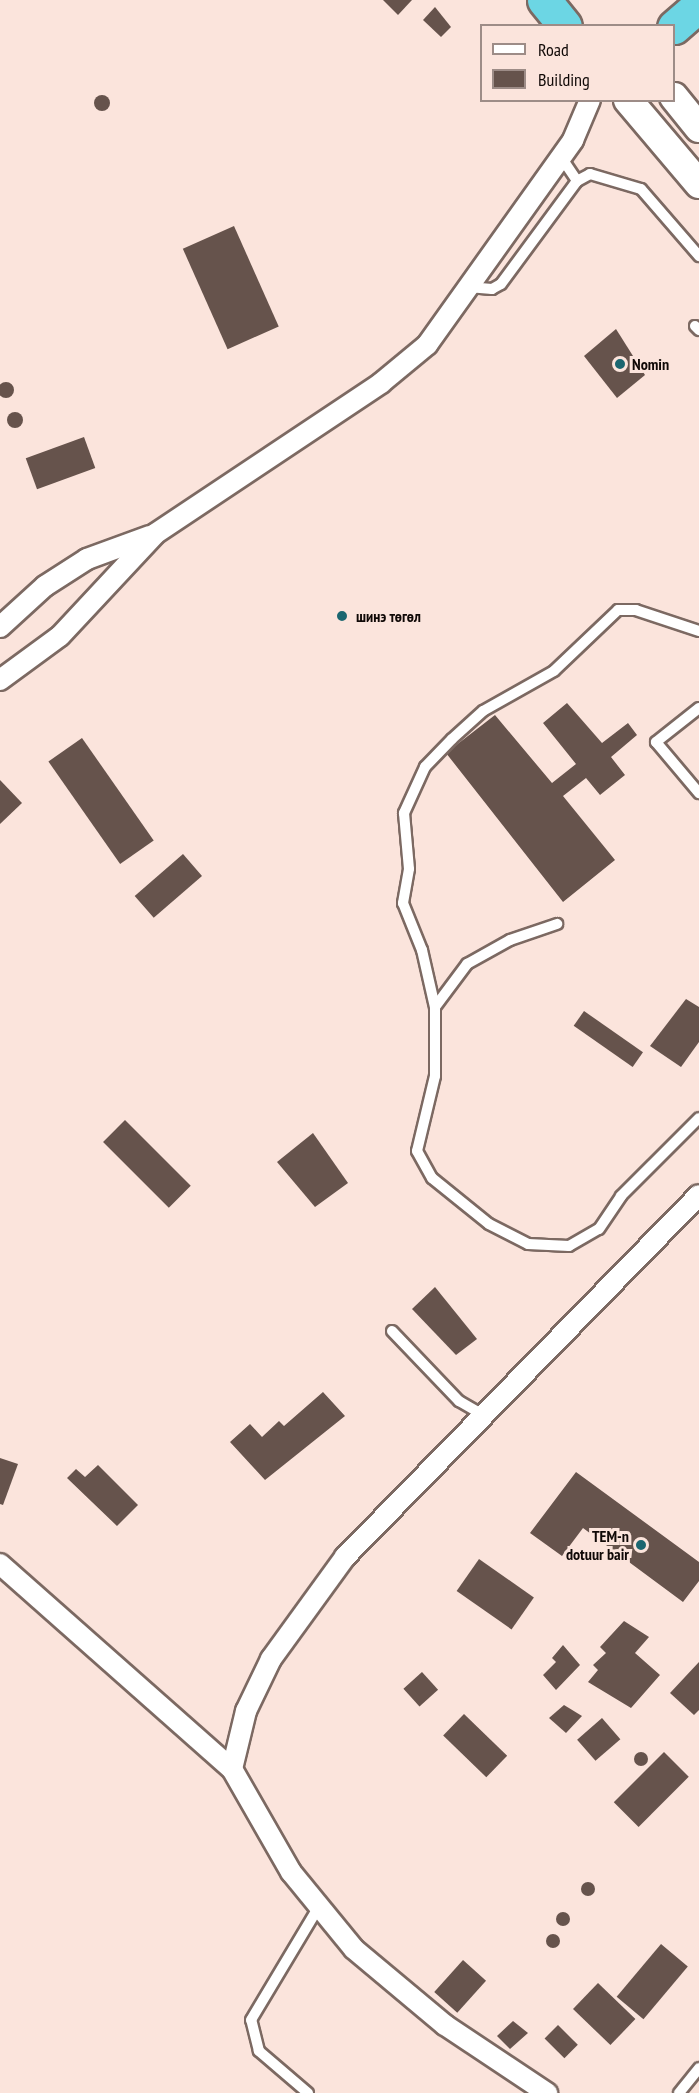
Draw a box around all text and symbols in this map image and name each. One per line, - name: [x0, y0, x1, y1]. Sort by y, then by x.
- legend: [480, 24, 675, 102]
- text: Road: [538, 38, 569, 61]
- text: Building: [538, 68, 590, 91]
- place label: Nomin: [632, 354, 669, 374]
- marker: Nomin: [613, 357, 627, 371]
- place label: шинэ төгөл: [356, 606, 421, 626]
- marker: шинэ төгөл: [333, 607, 351, 625]
- place label: TEM-n dotuur bair: [566, 1526, 629, 1564]
- marker: TEM-n dotuur bair: [634, 1538, 648, 1552]

